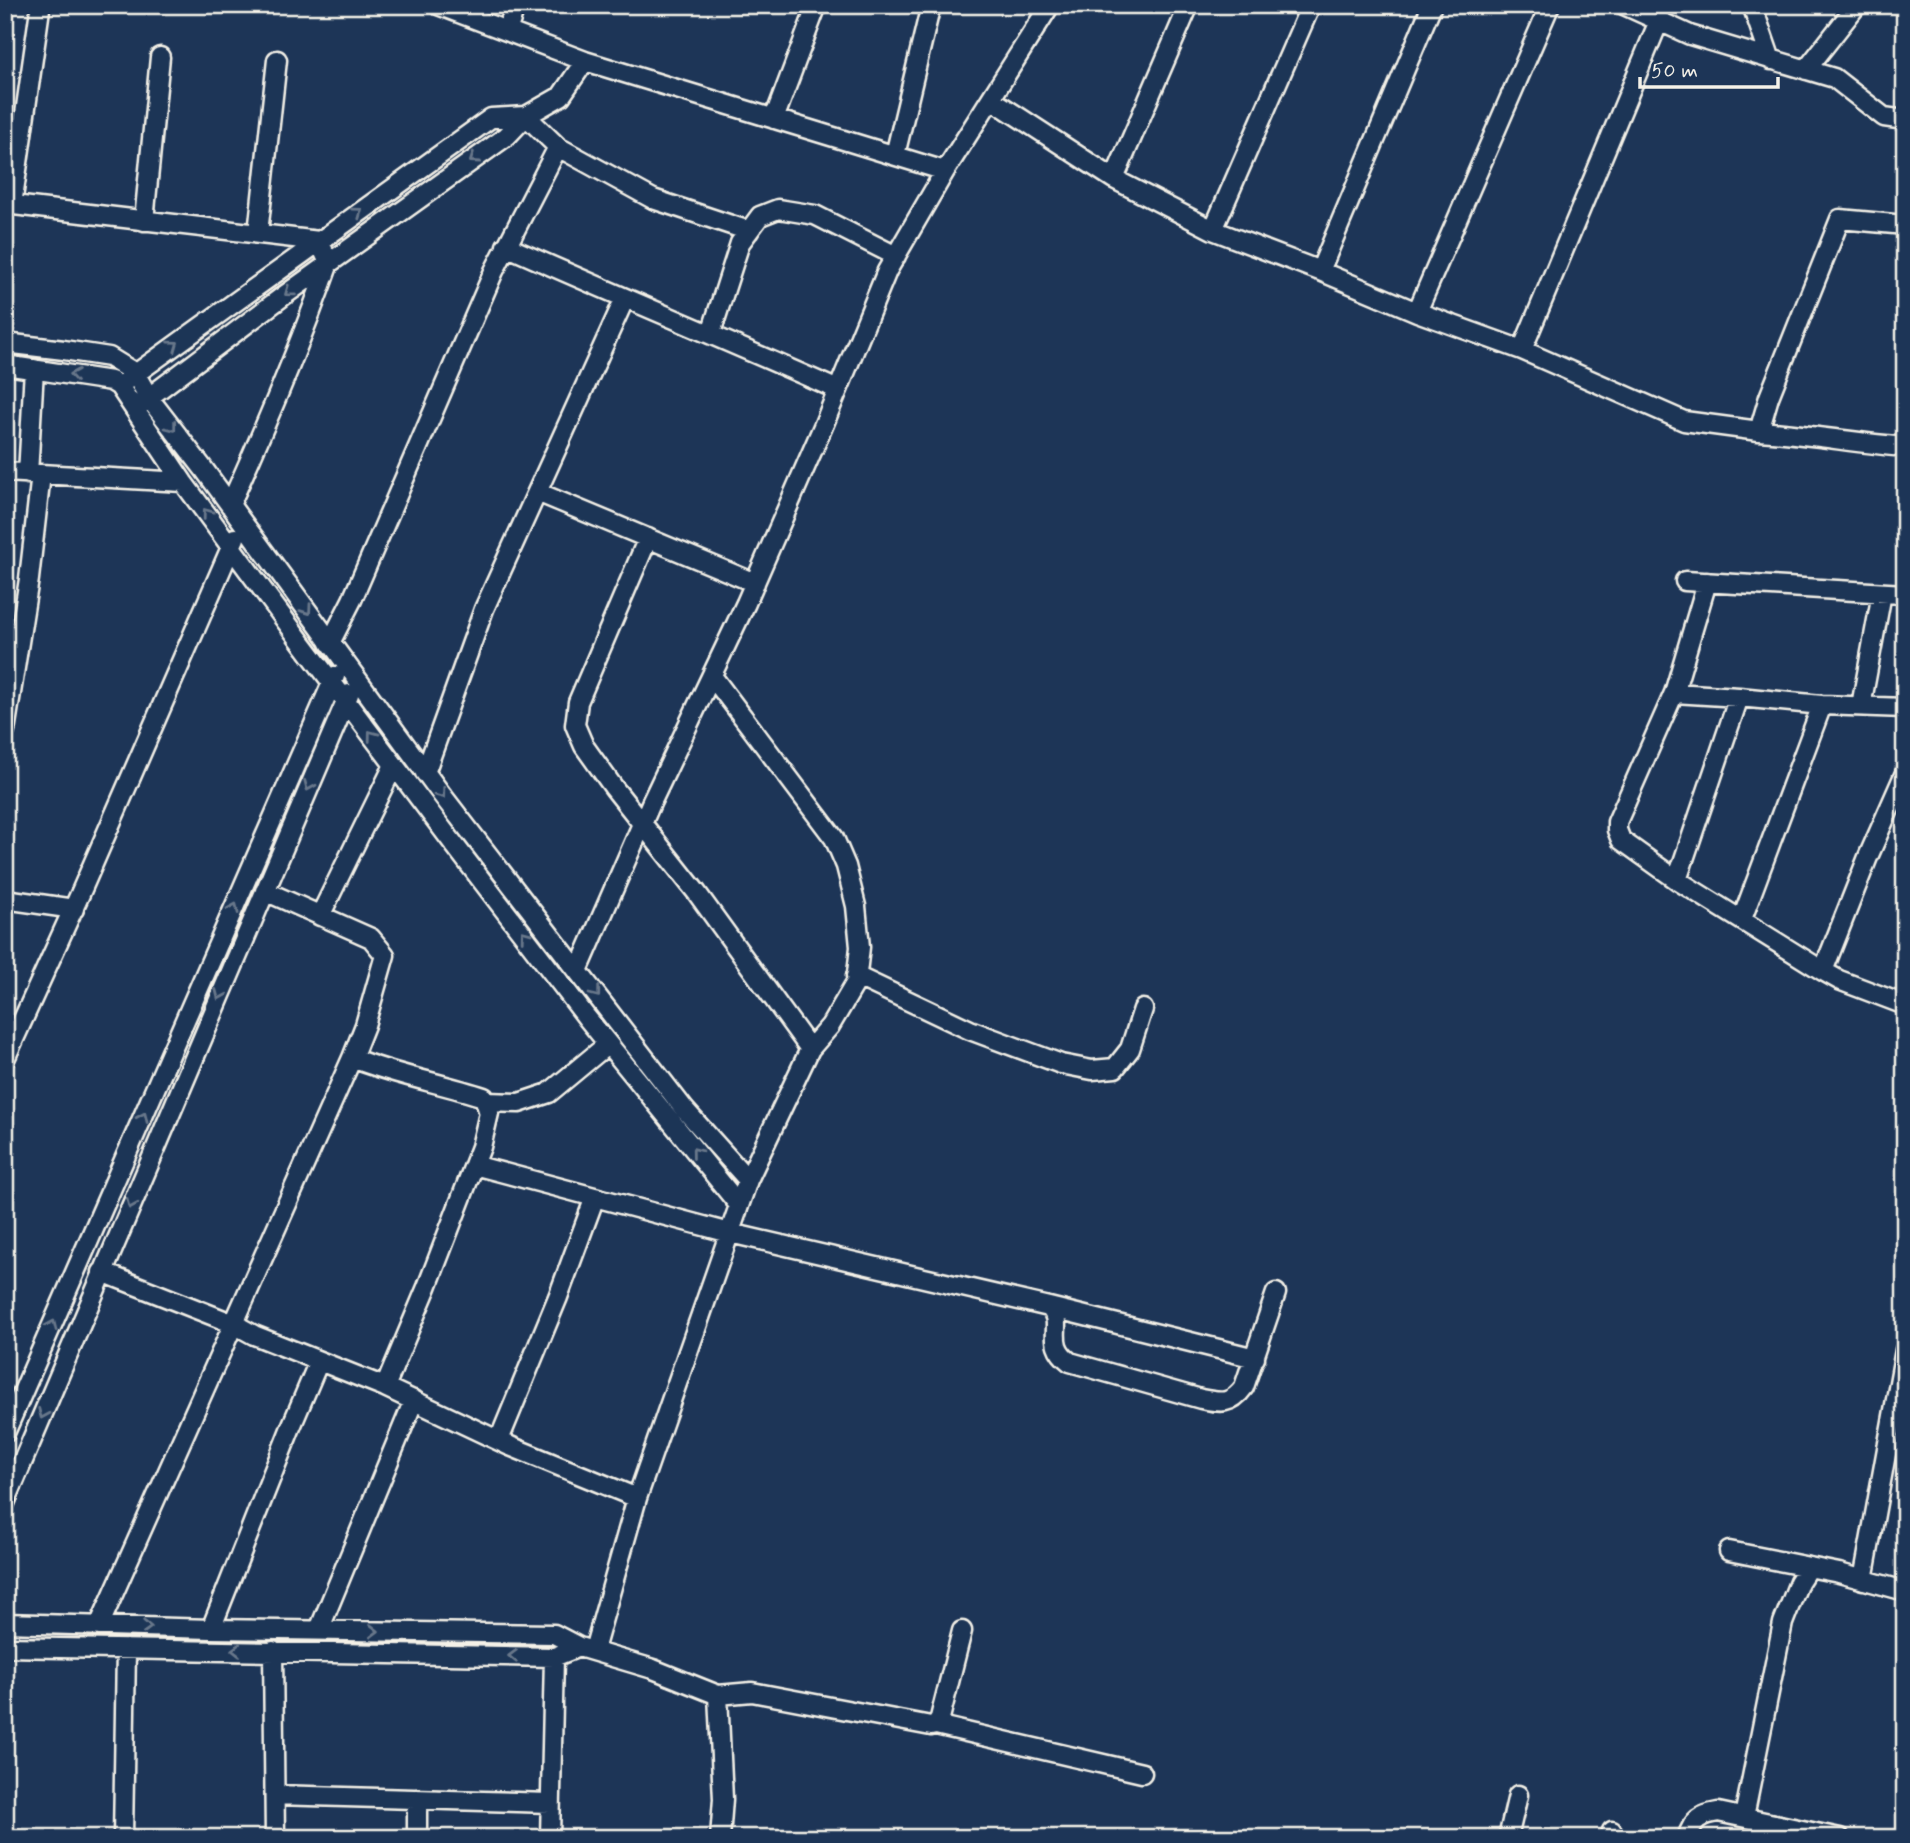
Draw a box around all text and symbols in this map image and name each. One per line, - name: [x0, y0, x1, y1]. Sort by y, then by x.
- scale bar: [1640, 46, 1779, 90]
- text: 50 m: [1651, 57, 1698, 85]
- one-way arrow: [469, 151, 482, 163]
- one-way arrow: [350, 208, 363, 220]
- one-way arrow: [284, 284, 297, 296]
- one-way arrow: [166, 341, 178, 354]
- one-way arrow: [68, 368, 80, 383]
- one-way arrow: [163, 420, 176, 432]
- one-way arrow: [202, 508, 215, 521]
- one-way arrow: [299, 602, 311, 615]
- one-way arrow: [367, 730, 380, 743]
- one-way arrow: [304, 779, 318, 791]
- one-way arrow: [432, 786, 445, 799]
- one-way arrow: [226, 903, 240, 915]
- one-way arrow: [520, 931, 533, 943]
- one-way arrow: [587, 985, 600, 998]
- one-way arrow: [215, 988, 229, 1000]
- one-way arrow: [135, 1111, 149, 1124]
- one-way arrow: [692, 1148, 704, 1161]
- one-way arrow: [125, 1197, 139, 1210]
- one-way arrow: [44, 1320, 58, 1332]
- one-way arrow: [37, 1407, 51, 1419]
- one-way arrow: [142, 1619, 153, 1635]
- one-way arrow: [370, 1623, 380, 1639]
- one-way arrow: [231, 1642, 241, 1658]
- one-way arrow: [507, 1648, 518, 1664]

